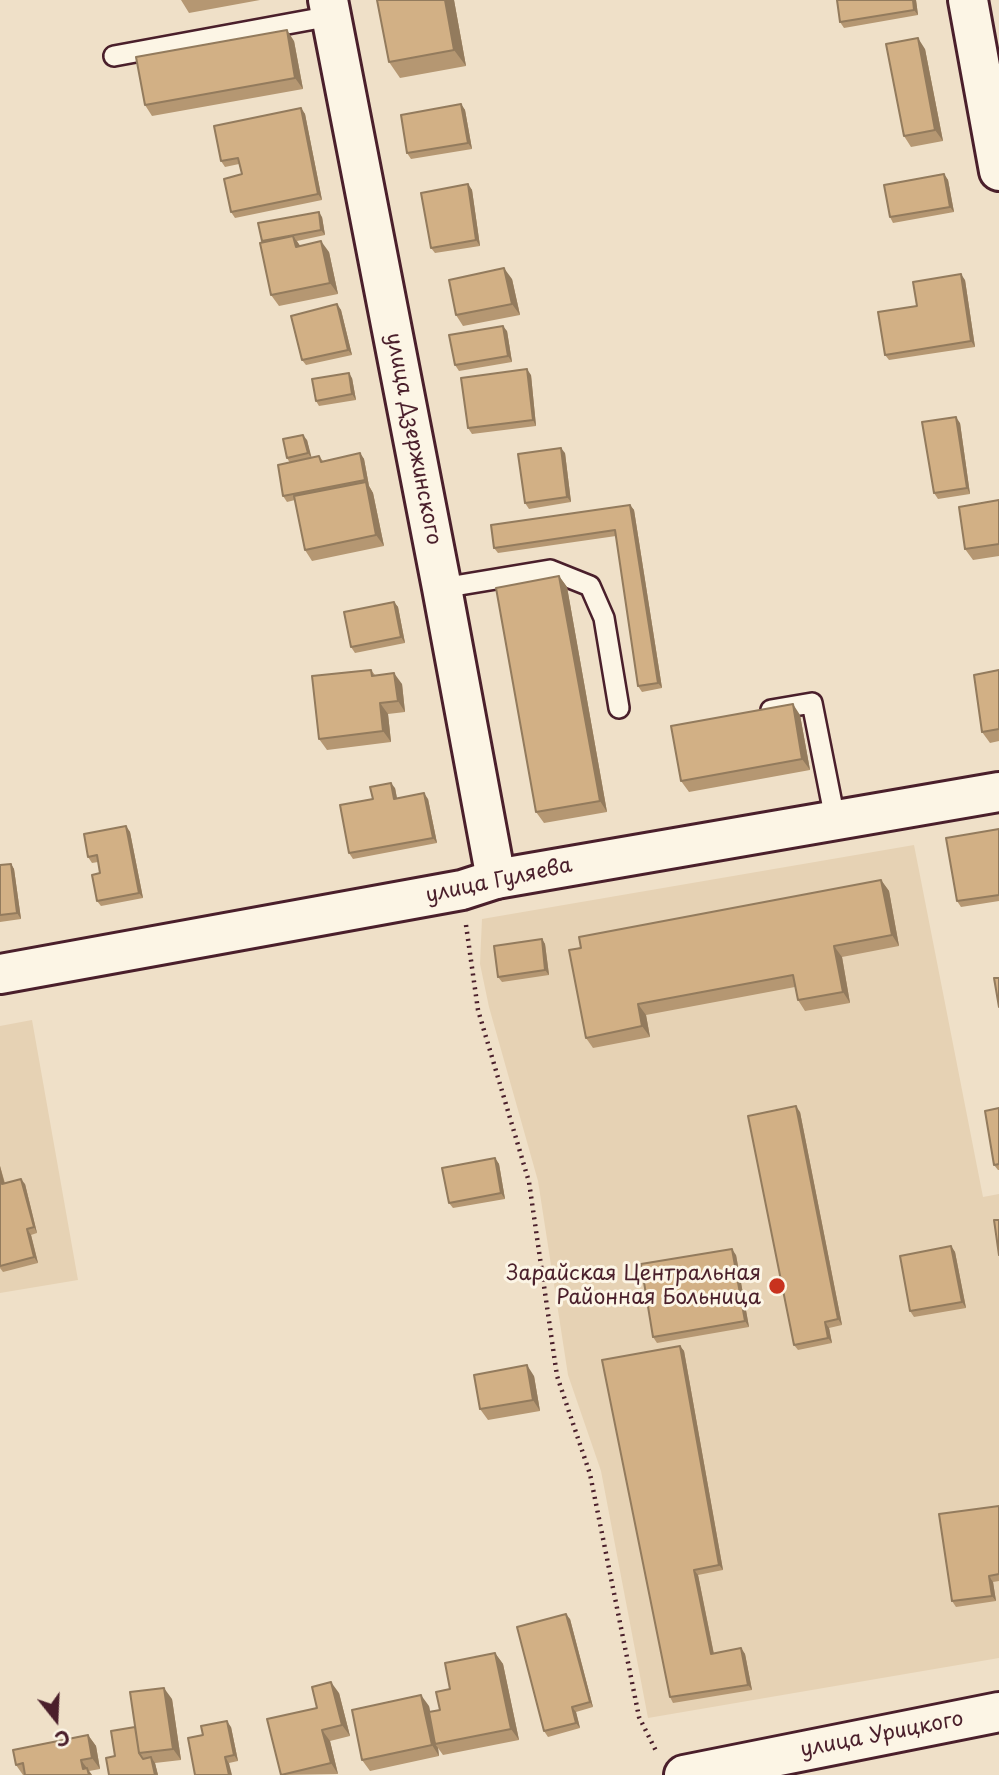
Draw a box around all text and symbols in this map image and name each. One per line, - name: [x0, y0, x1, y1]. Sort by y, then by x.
- street label: улица Дзержинского: [380, 331, 446, 547]
- street label: улица Гуляева: [423, 853, 575, 909]
- place label: Зарайская Центральная Районная Больница: [507, 1261, 761, 1311]
- marker: Зарайская Центральная Районная Больница: [767, 1276, 787, 1296]
- north arrow: [21, 1684, 91, 1754]
- street label: улица Урицкого: [798, 1707, 966, 1763]
- text: С: [51, 1723, 74, 1754]

